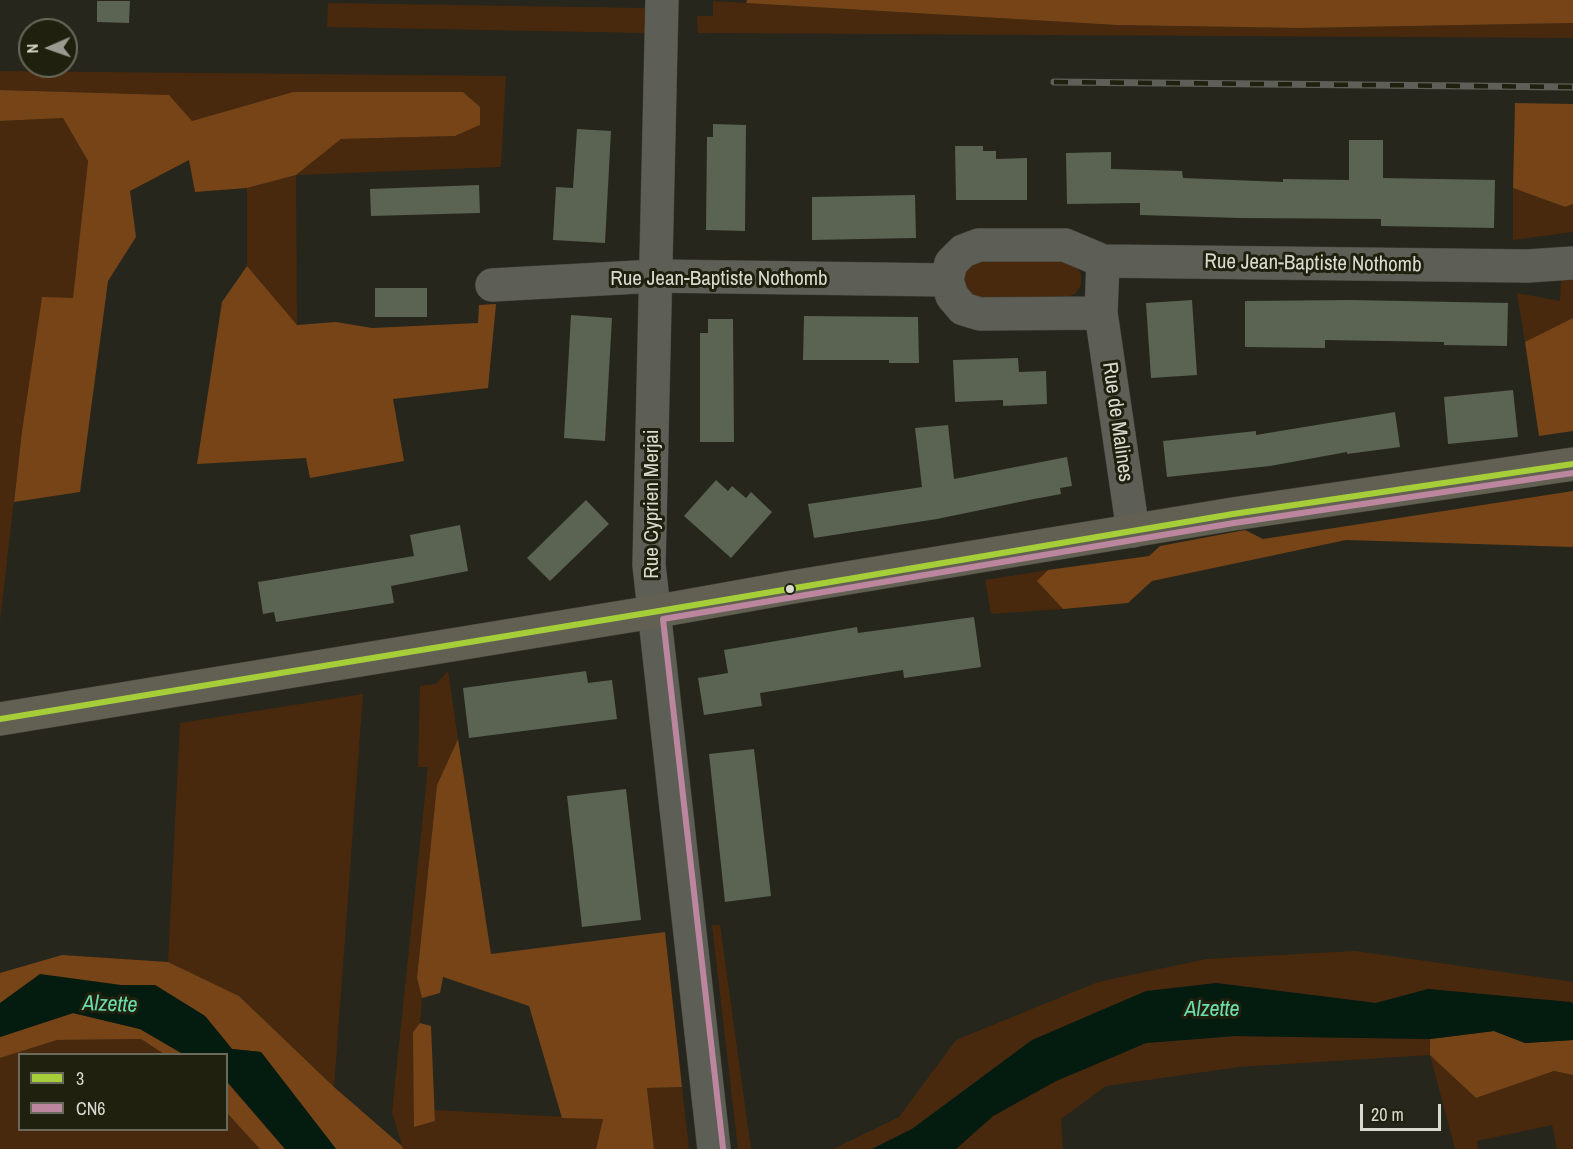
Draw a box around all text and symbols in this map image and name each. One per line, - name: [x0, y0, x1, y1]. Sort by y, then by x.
- north arrow: [18, 18, 78, 78]
- text: N: [21, 43, 43, 54]
- street label: Rue Jean-Baptiste Nothomb: [1204, 250, 1422, 278]
- street label: Rue Jean-Baptiste Nothomb: [610, 266, 828, 292]
- street label: Rue de Malines: [1096, 361, 1138, 483]
- street label: Rue Cyprien Merjai: [639, 429, 665, 579]
- unlabelled marker: [784, 583, 796, 595]
- water label: Alzette: [82, 991, 138, 1019]
- water label: Alzette: [1184, 997, 1240, 1023]
- legend: [18, 1053, 228, 1131]
- text: 3: [76, 1066, 84, 1091]
- scale bar: [1363, 1092, 1444, 1130]
- text: CN6: [76, 1096, 106, 1121]
- text: 20 m: [1371, 1102, 1404, 1127]

